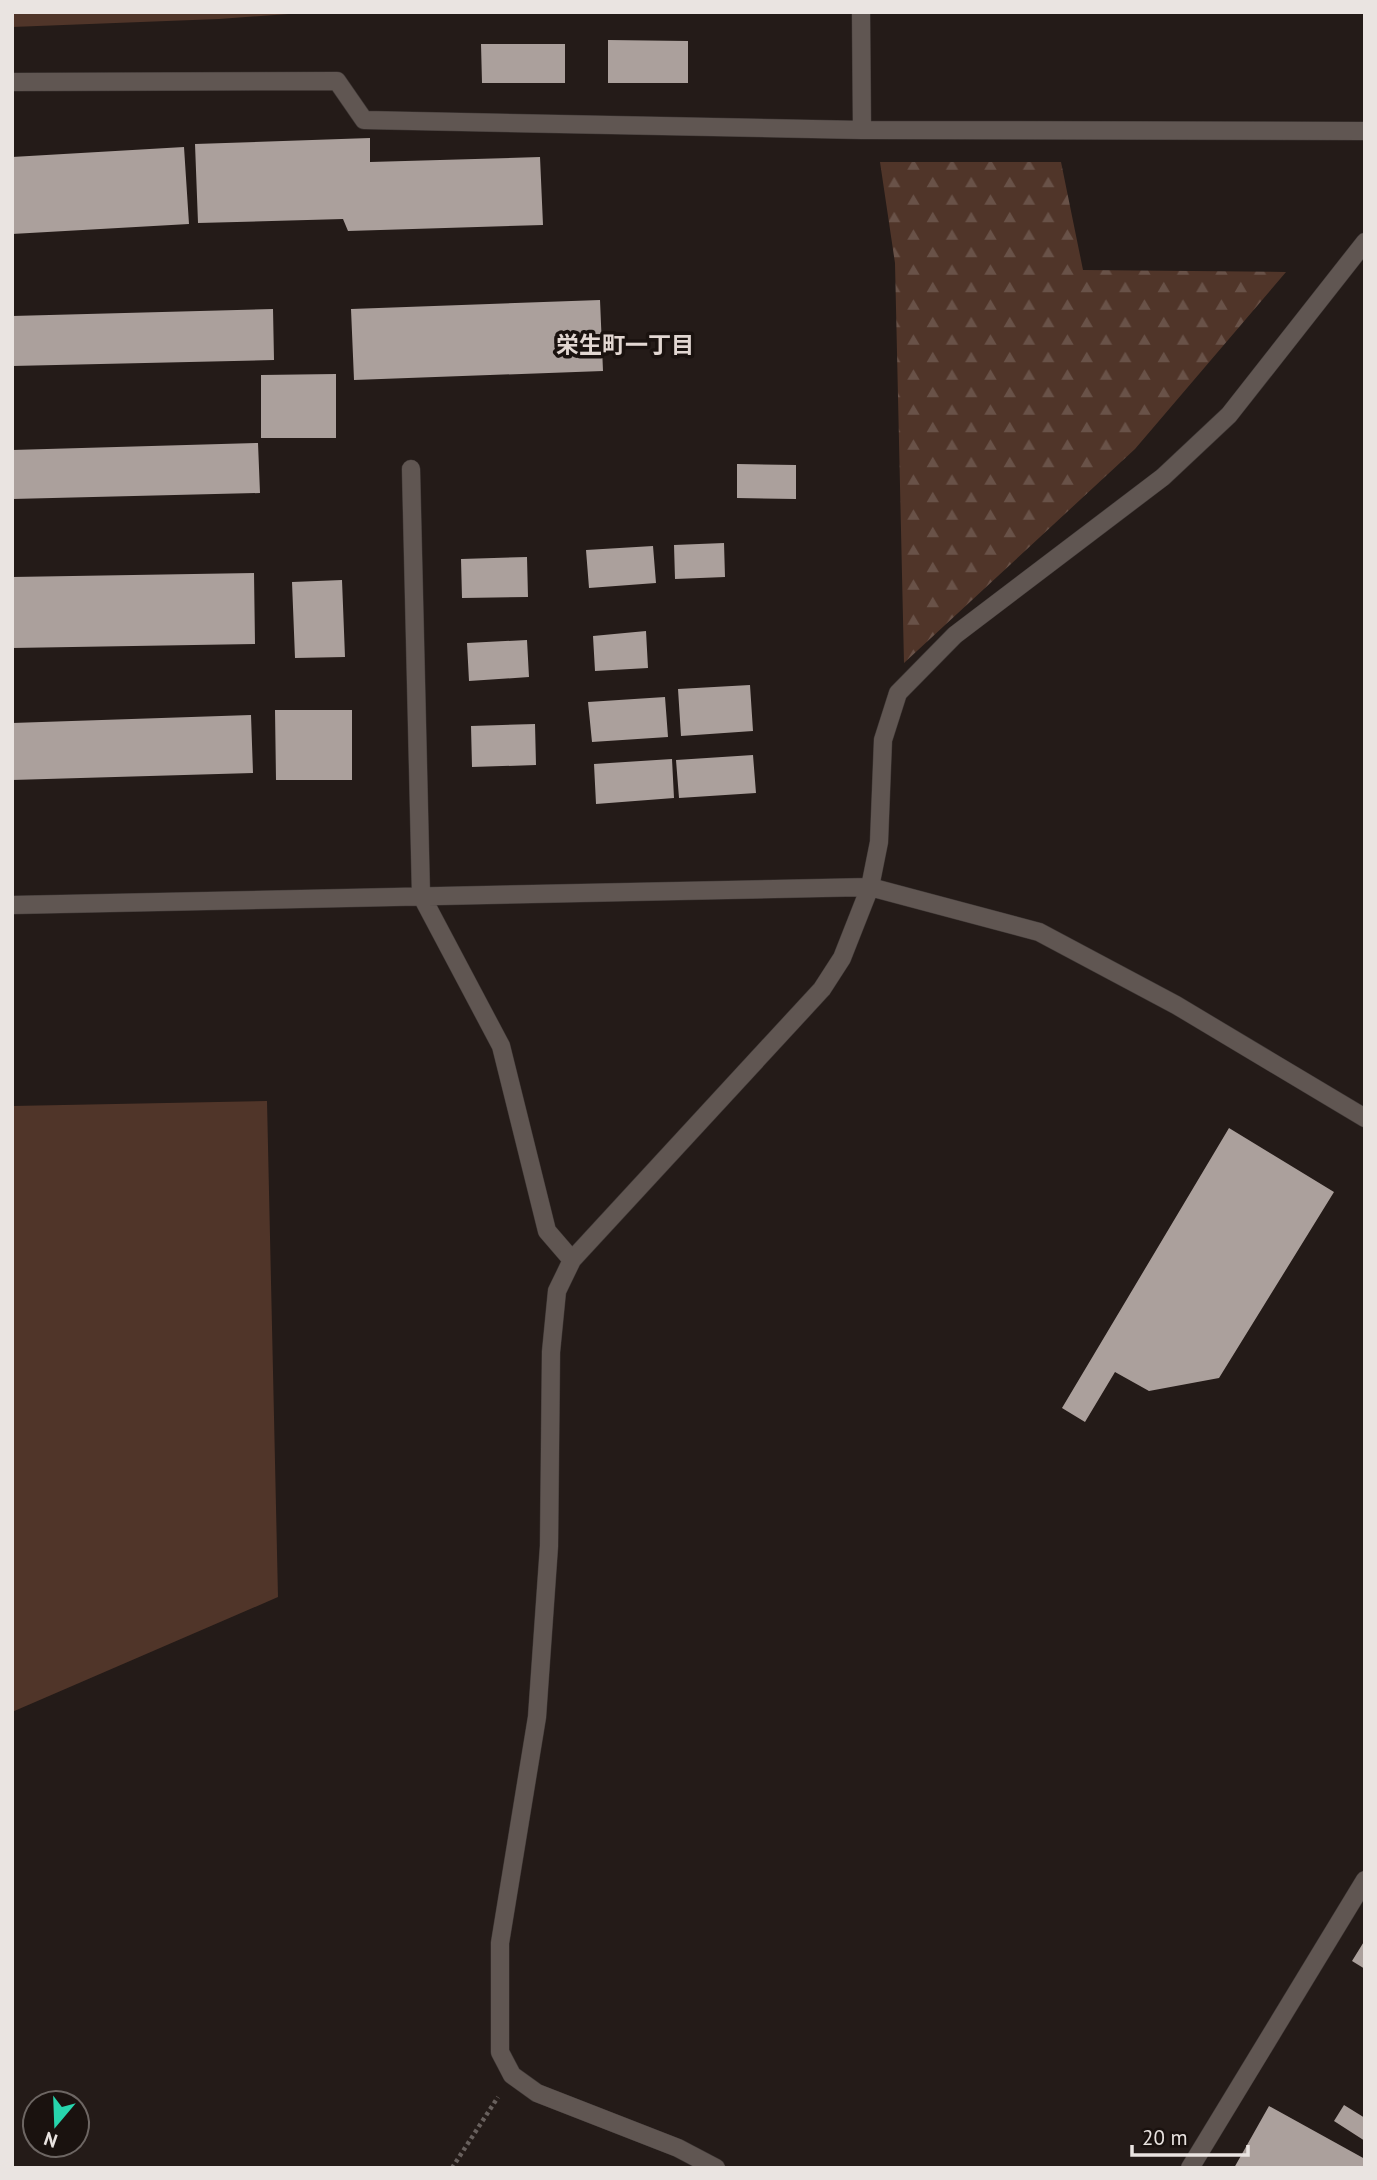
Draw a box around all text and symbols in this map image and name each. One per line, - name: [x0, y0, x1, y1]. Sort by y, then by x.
- district label: 栄生町一丁目: [556, 330, 694, 359]
- north arrow: [21, 2089, 91, 2159]
- scale bar: [1132, 2114, 1248, 2158]
- text: 20 m: [1142, 2124, 1188, 2151]
- text: N: [41, 2127, 60, 2153]

